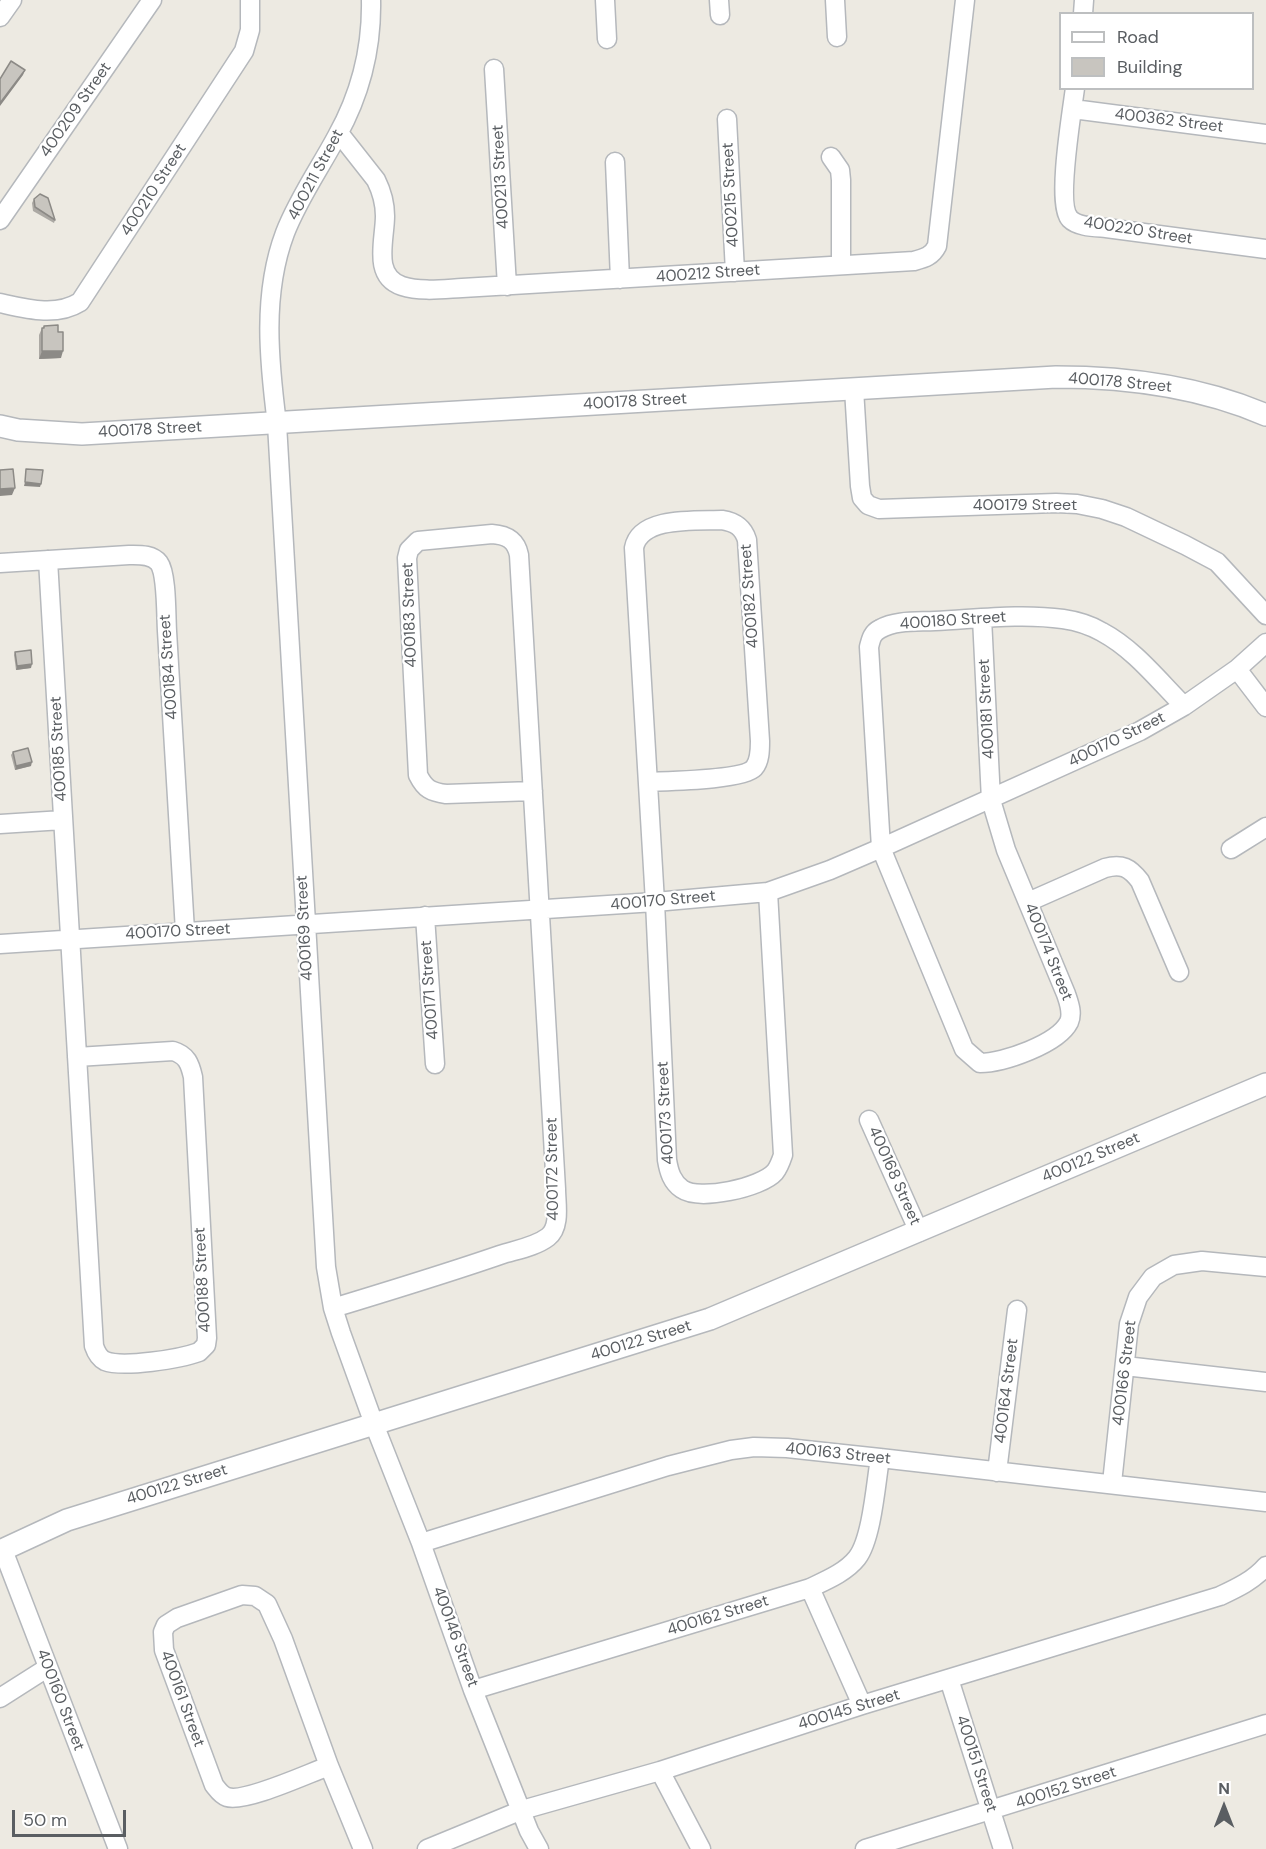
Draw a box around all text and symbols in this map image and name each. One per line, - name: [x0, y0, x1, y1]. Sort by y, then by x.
- legend: [1059, 12, 1254, 90]
- text: Road: [1117, 25, 1159, 49]
- text: Building: [1117, 55, 1182, 79]
- street label: 400209 Street: [36, 59, 116, 161]
- street label: 400362 Street: [1113, 105, 1225, 137]
- street label: 400213 Street: [489, 124, 513, 230]
- street label: 400211 Street: [284, 126, 348, 224]
- street label: 400210 Street: [117, 140, 191, 240]
- street label: 400215 Street: [719, 142, 743, 248]
- street label: 400220 Street: [1082, 213, 1194, 249]
- street label: 400212 Street: [655, 261, 761, 287]
- street label: 400178 Street: [1067, 369, 1173, 397]
- street label: 400178 Street: [582, 390, 688, 414]
- street label: 400178 Street: [97, 418, 203, 442]
- street label: 400179 Street: [973, 496, 1077, 516]
- street label: 400182 Street: [737, 543, 763, 649]
- street label: 400183 Street: [399, 562, 421, 668]
- street label: 400180 Street: [899, 608, 1007, 634]
- street label: 400184 Street: [156, 614, 182, 720]
- street label: 400181 Street: [975, 658, 999, 760]
- street label: 400185 Street: [47, 696, 71, 802]
- street label: 400170 Street: [1065, 708, 1169, 772]
- street label: 400169 Street: [293, 875, 317, 981]
- street label: 400170 Street: [610, 887, 716, 915]
- street label: 400174 Street: [1020, 900, 1076, 1004]
- street label: 400170 Street: [125, 920, 231, 944]
- street label: 400171 Street: [417, 940, 443, 1040]
- street label: 400173 Street: [654, 1061, 678, 1165]
- street label: 400172 Street: [542, 1117, 564, 1221]
- street label: 400168 Street: [864, 1124, 924, 1228]
- street label: 400122 Street: [1039, 1129, 1143, 1187]
- street label: 400188 Street: [191, 1227, 215, 1333]
- street label: 400122 Street: [588, 1317, 694, 1365]
- street label: 400166 Street: [1109, 1319, 1141, 1427]
- street label: 400164 Street: [991, 1337, 1023, 1445]
- street label: 400163 Street: [784, 1439, 892, 1469]
- street label: 400122 Street: [124, 1461, 230, 1509]
- street label: 400146 Street: [428, 1584, 482, 1690]
- street label: 400162 Street: [665, 1591, 771, 1641]
- street label: 400160 Street: [32, 1647, 88, 1753]
- street label: 400161 Street: [156, 1648, 208, 1750]
- street label: 400145 Street: [796, 1685, 902, 1735]
- street label: 400151 Street: [951, 1713, 1001, 1815]
- street label: 400152 Street: [1013, 1763, 1119, 1813]
- north arrow: [1194, 1777, 1254, 1837]
- text: N: [1218, 1778, 1230, 1799]
- scale bar: [15, 1798, 129, 1836]
- text: 50 m: [23, 1808, 67, 1832]

